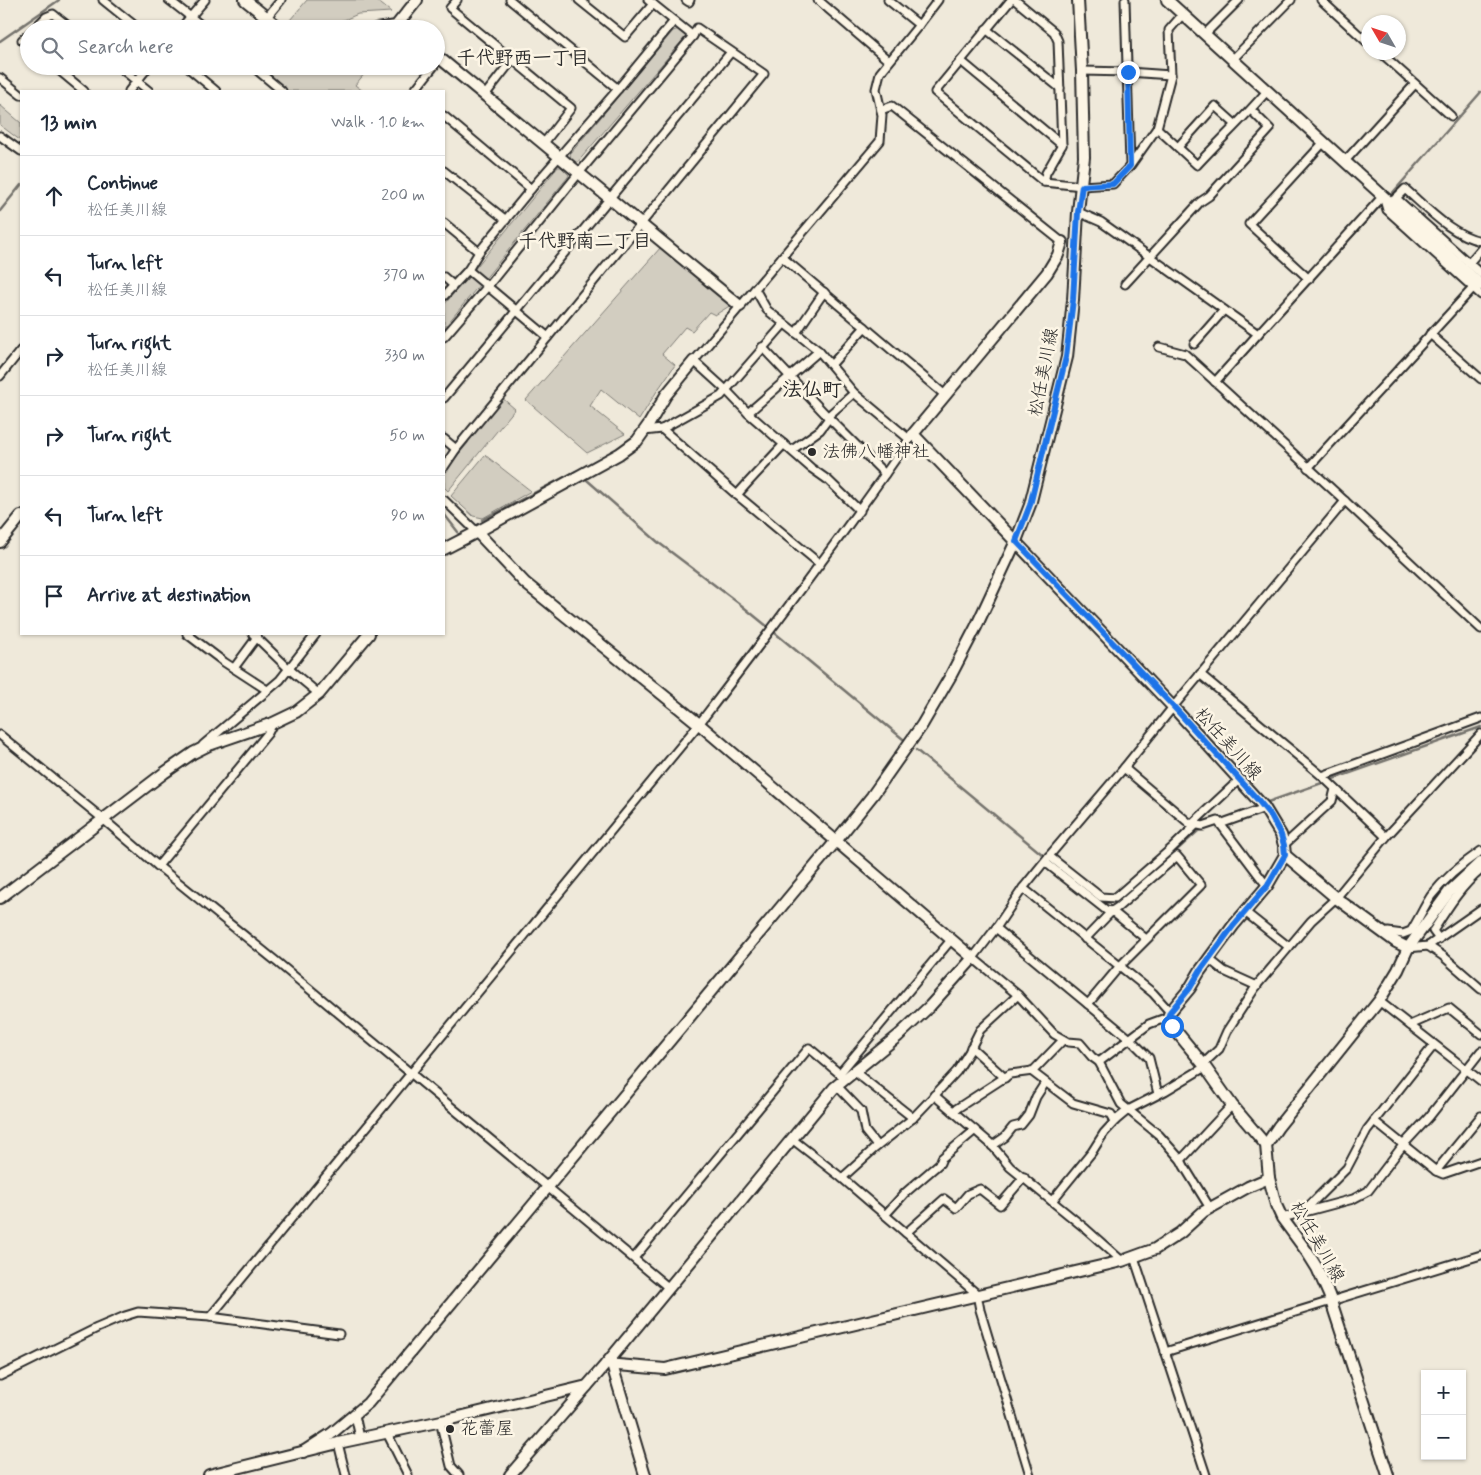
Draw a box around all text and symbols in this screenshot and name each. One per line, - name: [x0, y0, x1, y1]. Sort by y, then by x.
- north arrow: [1361, 15, 1406, 60]
- search box: [20, 20, 445, 75]
- icon: search: [38, 34, 66, 62]
- text: Search here: [78, 35, 174, 60]
- district label: 千代野西一丁目: [456, 46, 590, 71]
- route end: [1117, 61, 1140, 84]
- text: 13 min: [40, 109, 97, 137]
- text: Walk · 1.0 km: [331, 112, 425, 133]
- text: Continue: [87, 171, 158, 196]
- icon: ahead: [40, 182, 68, 210]
- text: 200 m: [381, 185, 425, 206]
- text: 松任美川線: [87, 200, 167, 221]
- district label: 千代野南二丁目: [518, 229, 652, 254]
- text: Turn left: [87, 251, 163, 276]
- icon: left: [40, 262, 68, 290]
- text: 370 m: [383, 265, 425, 286]
- text: 松任美川線: [87, 280, 167, 301]
- street label: 松任美川線: [1024, 326, 1064, 418]
- text: Turn right: [87, 331, 171, 356]
- icon: right: [40, 342, 68, 370]
- text: 330 m: [384, 345, 425, 366]
- text: 松任美川線: [87, 360, 167, 381]
- district label: 法仏町: [782, 377, 842, 404]
- icon: right: [40, 422, 68, 450]
- text: Turn right: [87, 423, 171, 448]
- text: 50 m: [389, 425, 425, 446]
- place label: 法佛八幡神社: [822, 440, 930, 464]
- marker: 法佛八幡神社: [806, 446, 818, 458]
- icon: left: [40, 502, 68, 530]
- text: Turn left: [87, 503, 163, 528]
- text: 90 m: [391, 505, 425, 526]
- icon: arrive: [40, 582, 68, 610]
- text: Arrive at destination: [87, 583, 251, 608]
- street label: 松任美川線: [1189, 703, 1267, 785]
- route start: [1161, 1015, 1184, 1038]
- street label: 松任美川線: [1284, 1197, 1350, 1287]
- map controls: [1421, 1370, 1466, 1460]
- button: +: [1421, 1370, 1466, 1415]
- button: −: [1421, 1415, 1466, 1460]
- place label: 花蕾屋: [460, 1417, 514, 1441]
- marker: 花蕾屋: [444, 1423, 456, 1435]

